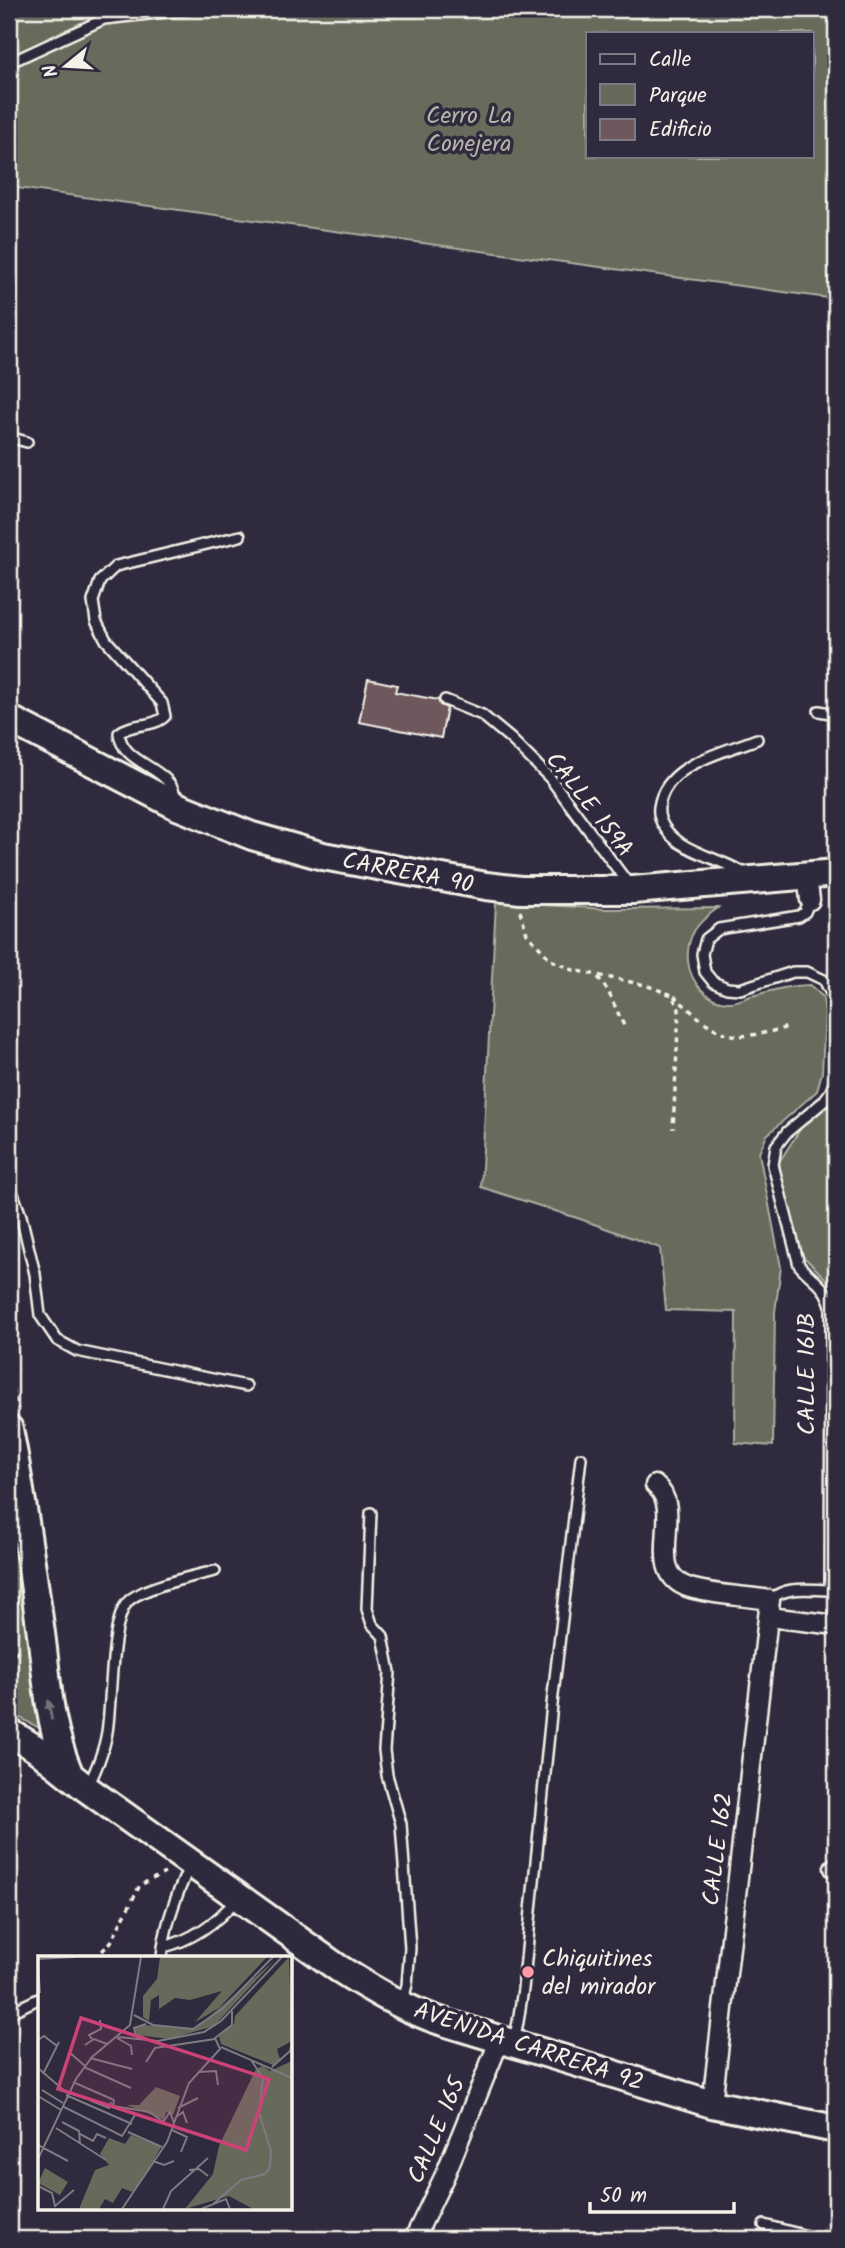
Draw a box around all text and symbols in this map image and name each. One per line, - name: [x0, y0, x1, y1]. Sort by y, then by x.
- north arrow: [32, 32, 102, 102]
- legend: [586, 32, 814, 158]
- text: Calle: [649, 44, 692, 77]
- text: N: [36, 60, 68, 81]
- text: Parque: [649, 80, 707, 113]
- park label: Cerro La Conejera: [426, 97, 512, 164]
- text: Edificio: [649, 114, 712, 147]
- street label: CALLE 159A: [535, 743, 643, 866]
- street label: CARRERA 90: [339, 842, 477, 905]
- street label: CALLE 161B: [788, 1313, 827, 1435]
- one-way arrow: [44, 1699, 55, 1721]
- street label: CALLE 162: [692, 1790, 745, 1908]
- place label: Chiquitines del mirador: [542, 1940, 657, 2007]
- inset map: [38, 1956, 292, 2210]
- marker: Chiquitines del mirador: [520, 1964, 536, 1980]
- street label: AVENIDA CARRERA 92: [409, 1992, 649, 2103]
- street label: CALLE 165: [397, 2069, 478, 2190]
- scale bar: [590, 2171, 733, 2215]
- text: 50 m: [600, 2180, 647, 2213]

